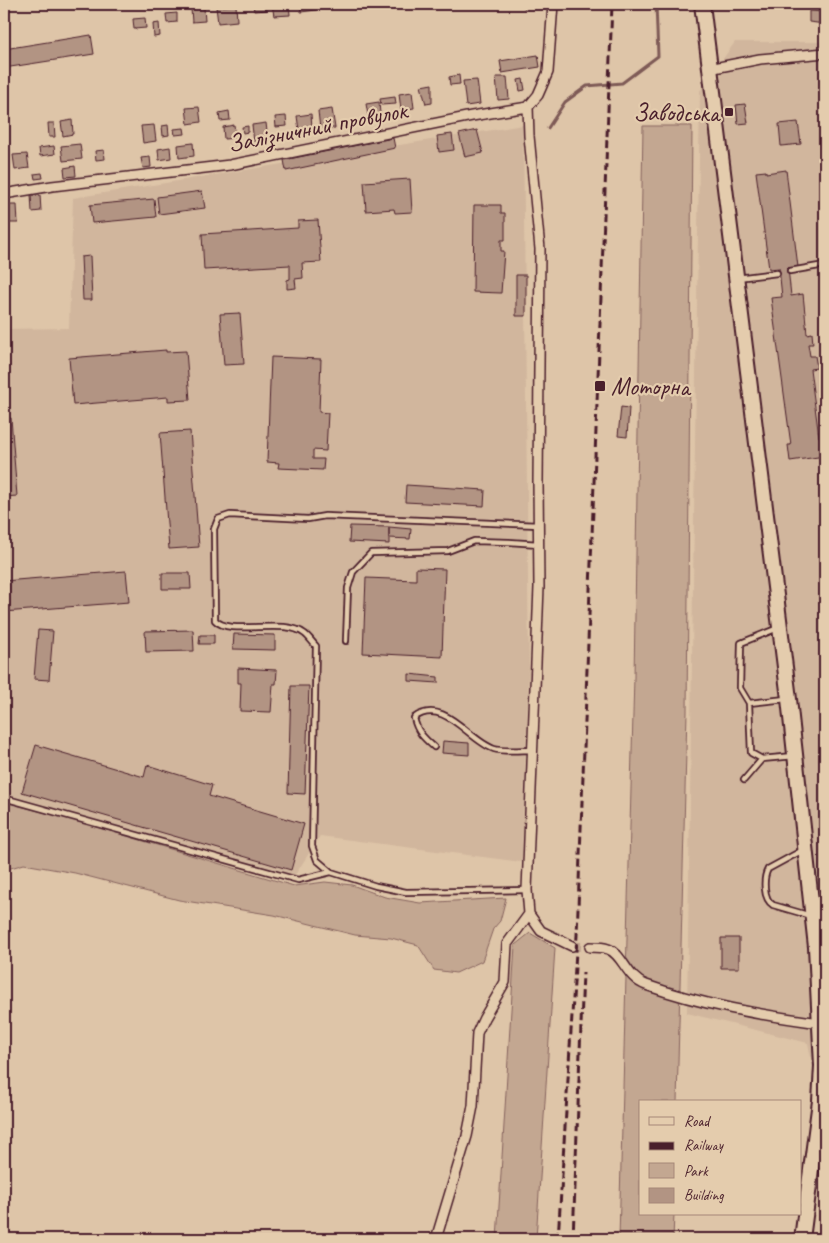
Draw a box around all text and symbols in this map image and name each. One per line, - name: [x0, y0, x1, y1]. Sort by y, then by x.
- street label: Залізничний провулок: [225, 94, 411, 161]
- place label: Заводська: [633, 97, 722, 129]
- marker: Заводська: [723, 106, 735, 118]
- place label: Моторна: [611, 371, 692, 403]
- marker: Моторна: [593, 379, 607, 393]
- legend: [639, 1100, 802, 1216]
- text: Road: [684, 1112, 711, 1131]
- text: Railway: [684, 1136, 725, 1155]
- text: Park: [684, 1162, 709, 1181]
- text: Building: [684, 1186, 724, 1205]

